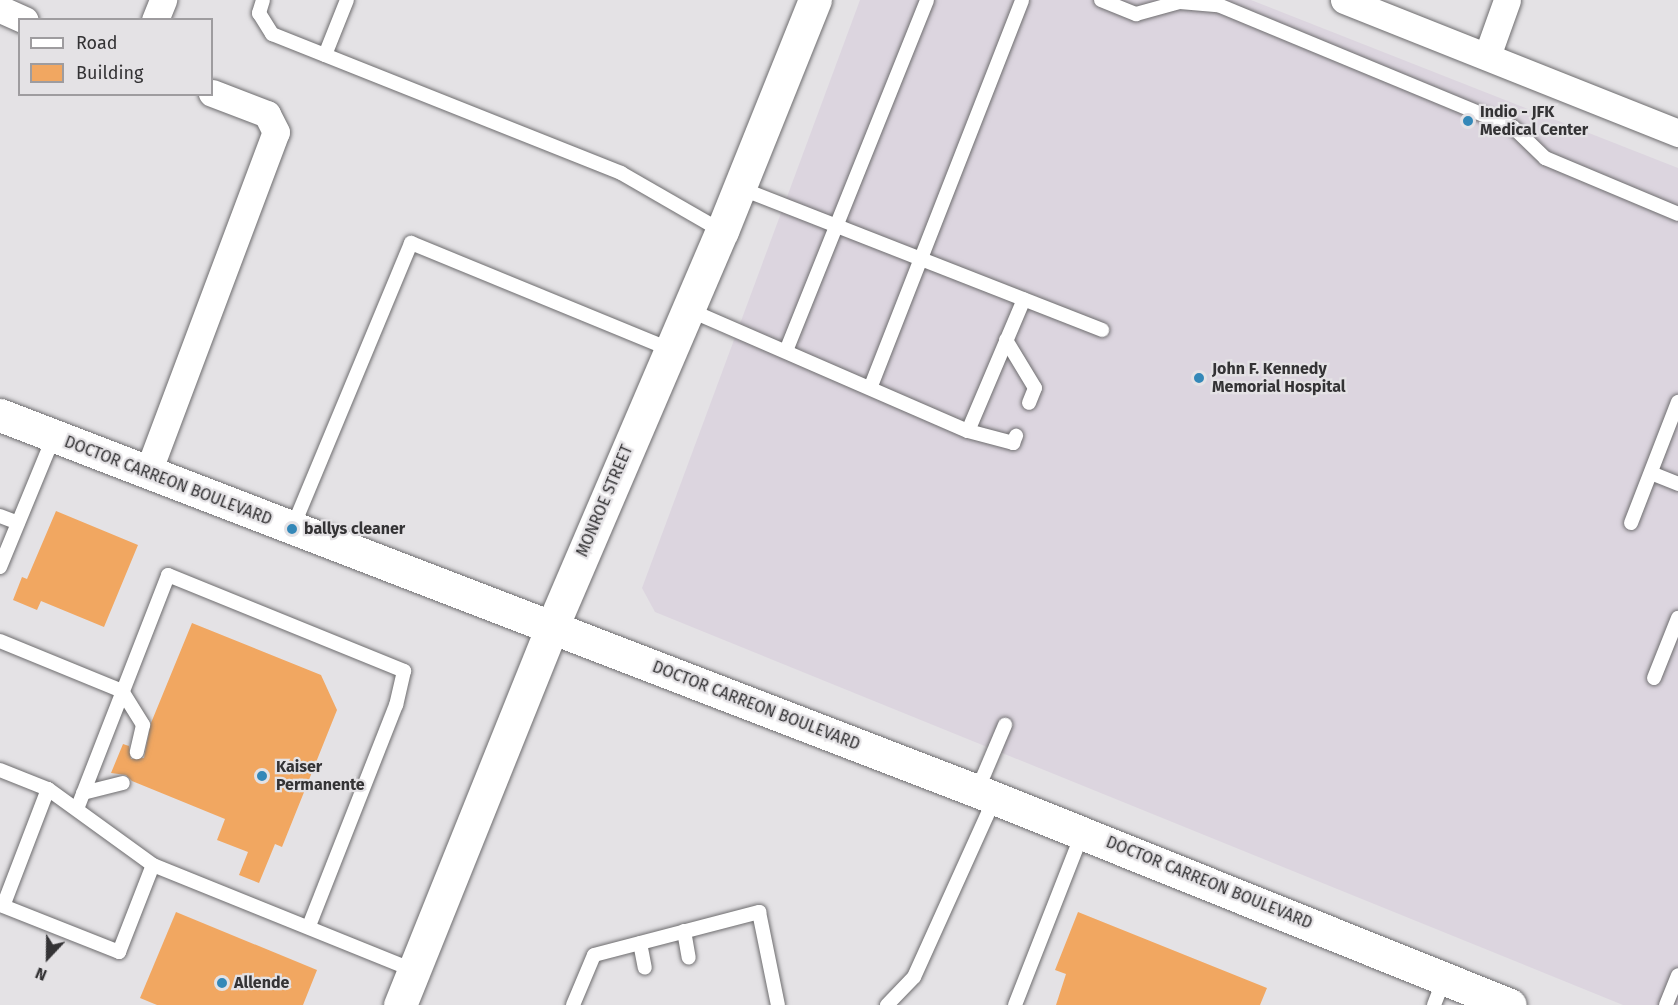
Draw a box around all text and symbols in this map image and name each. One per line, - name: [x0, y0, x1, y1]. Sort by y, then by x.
- legend: [18, 18, 213, 96]
- text: Road: [76, 32, 118, 54]
- text: Building: [76, 62, 143, 84]
- place label: Indio - JFK Medical Center: [1480, 102, 1588, 140]
- marker: Indio - JFK Medical Center: [1461, 114, 1475, 128]
- place label: John F. Kennedy Memorial Hospital: [1212, 359, 1345, 397]
- marker: John F. Kennedy Memorial Hospital: [1190, 369, 1208, 387]
- street label: DOCTOR CARREON BOULEVARD: [62, 432, 274, 530]
- street label: MONROE STREET: [573, 442, 637, 560]
- place label: ballys cleaner: [304, 519, 405, 539]
- marker: ballys cleaner: [285, 522, 299, 536]
- street label: DOCTOR CARREON BOULEVARD: [650, 657, 862, 755]
- place label: Kaiser Permanente: [276, 757, 365, 795]
- marker: Kaiser Permanente: [253, 767, 271, 785]
- street label: DOCTOR CARREON BOULEVARD: [1103, 833, 1315, 933]
- north arrow: [18, 927, 78, 987]
- text: N: [33, 963, 50, 985]
- place label: Allende: [234, 973, 289, 993]
- marker: Allende: [215, 976, 229, 990]

